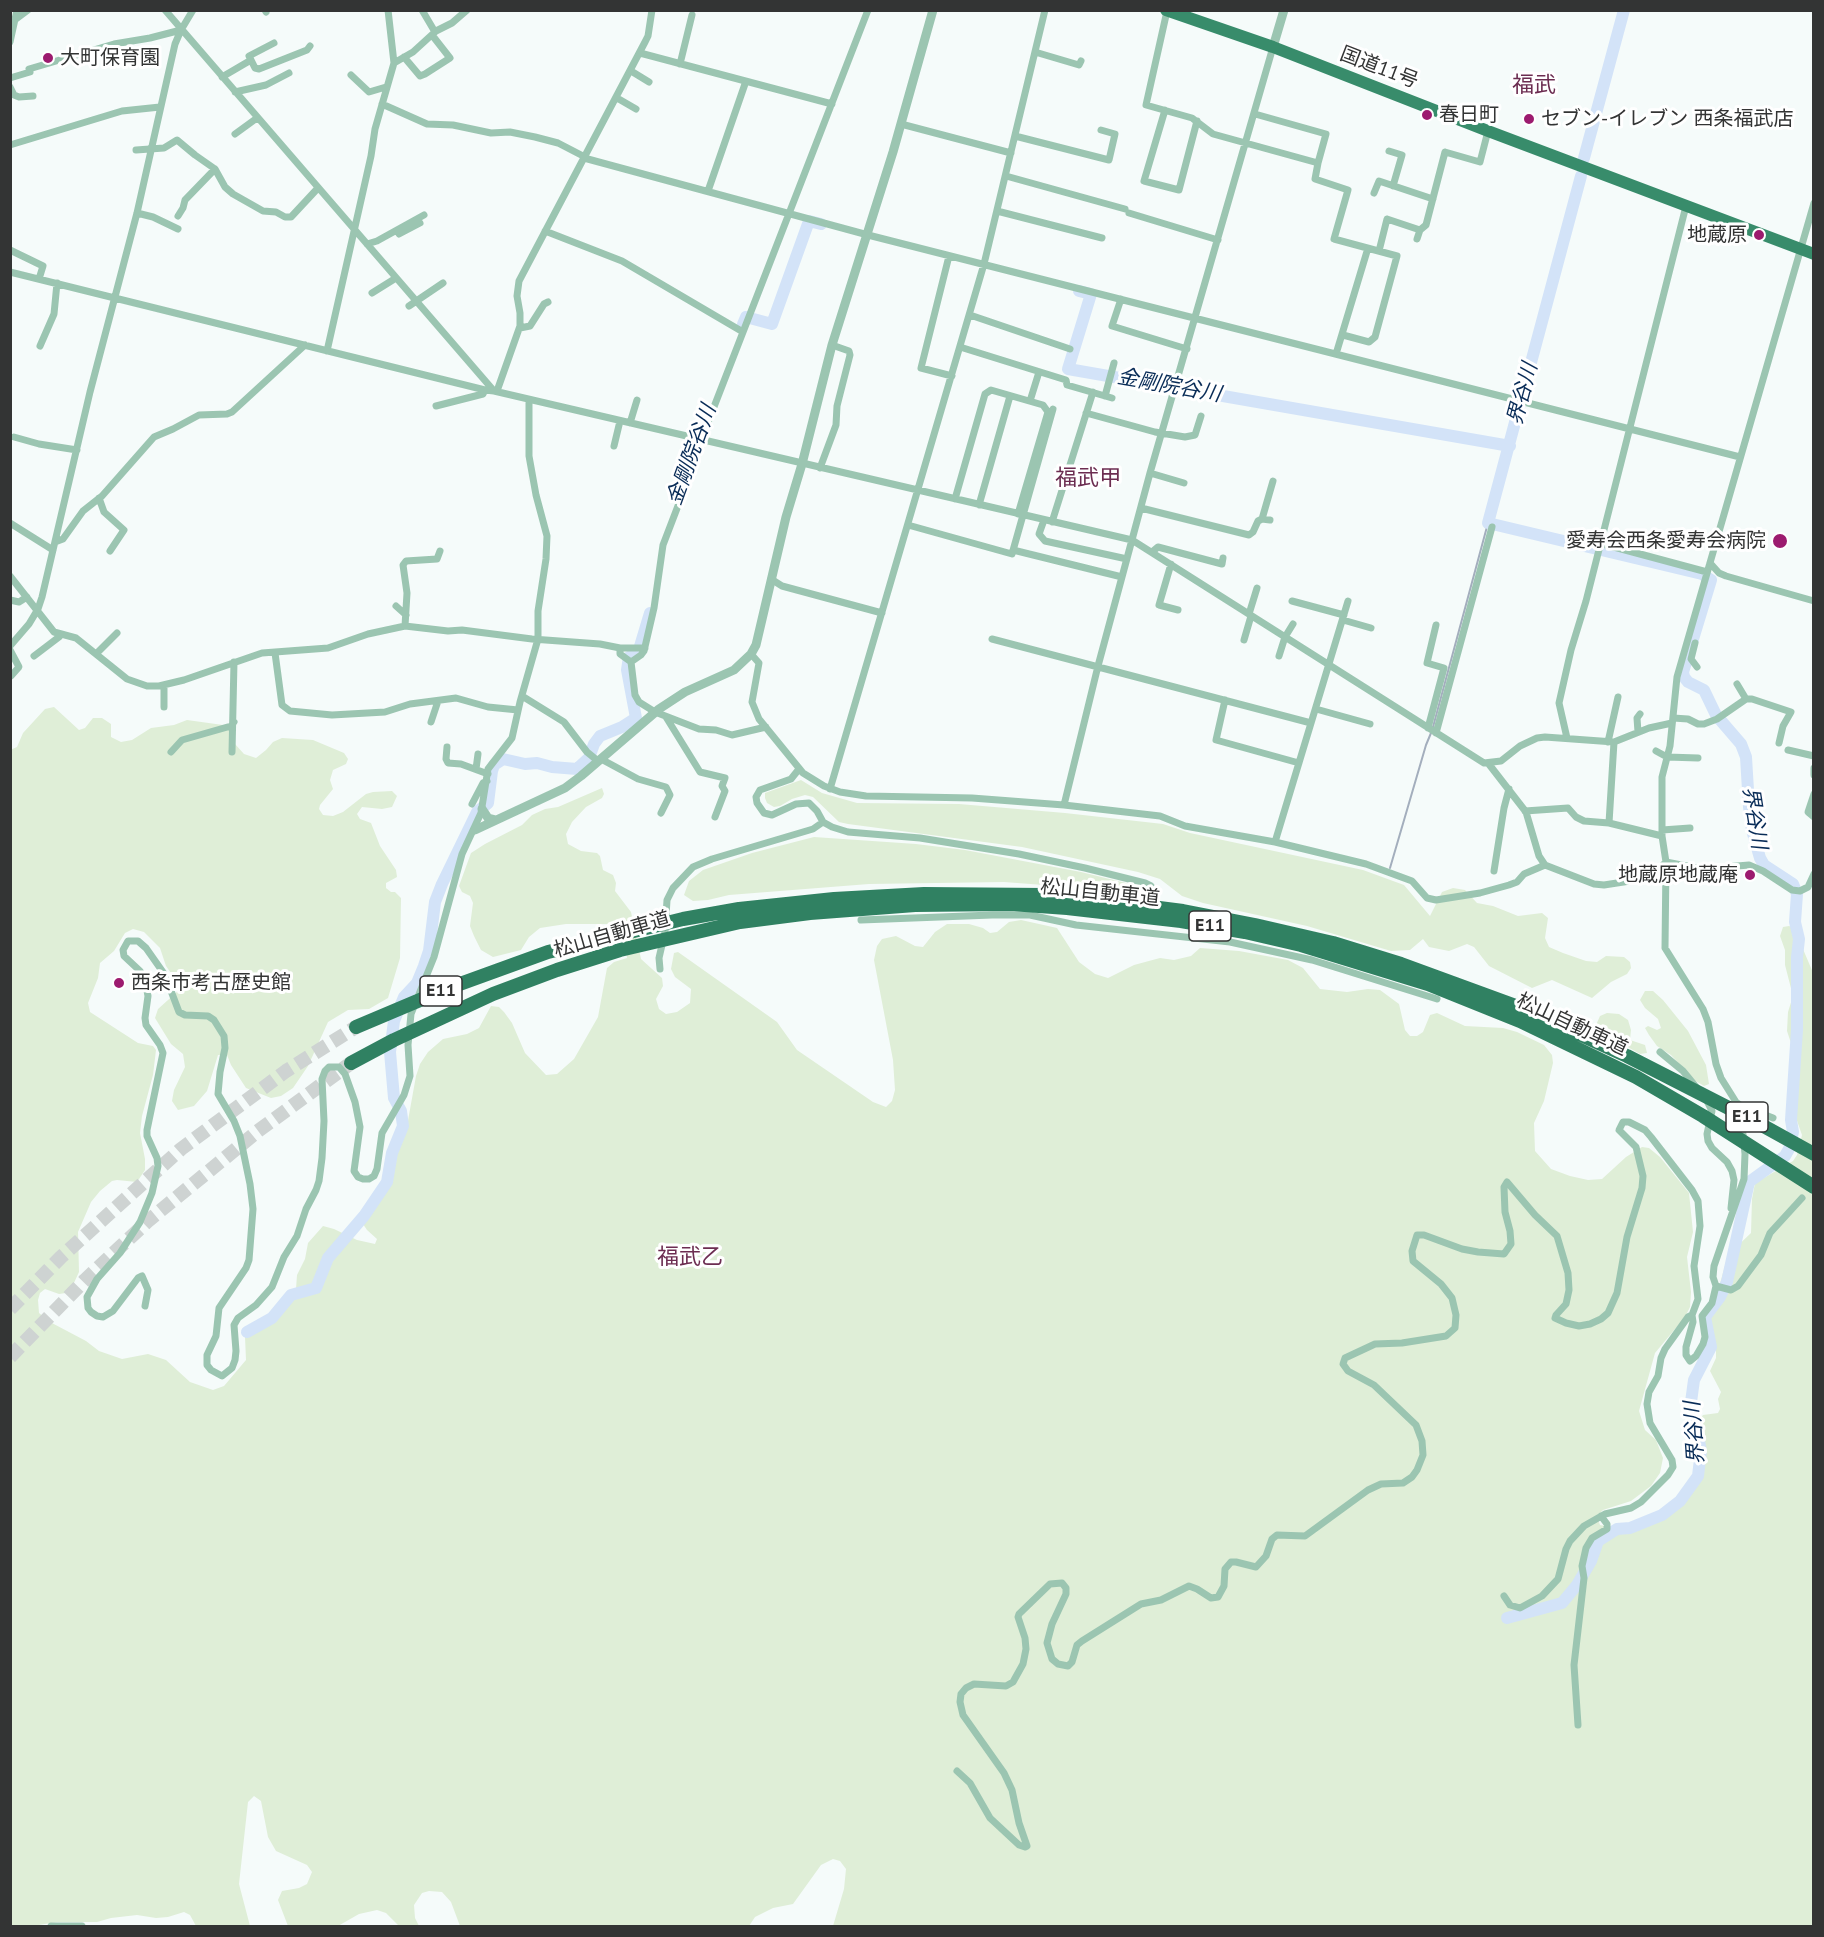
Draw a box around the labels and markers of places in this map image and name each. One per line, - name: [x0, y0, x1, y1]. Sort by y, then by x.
- place label: 大町保育園: [60, 46, 160, 70]
- marker: 大町保育園: [41, 51, 55, 65]
- place label: 春日町: [1439, 103, 1499, 127]
- place label: セブン-イレブン 西条福武店: [1541, 107, 1794, 131]
- marker: 春日町: [1420, 108, 1434, 122]
- marker: セブン-イレブン 西条福武店: [1522, 112, 1536, 126]
- place label: 地蔵原: [1687, 223, 1747, 247]
- marker: 地蔵原: [1752, 228, 1766, 242]
- place label: 愛寿会西条愛寿会病院: [1566, 529, 1766, 553]
- marker: 愛寿会西条愛寿会病院: [1771, 532, 1789, 550]
- place label: 地蔵原地蔵庵: [1618, 863, 1738, 887]
- marker: 地蔵原地蔵庵: [1743, 868, 1757, 882]
- place label: 西条市考古歴史館: [131, 971, 291, 995]
- marker: 西条市考古歴史館: [112, 976, 126, 990]

